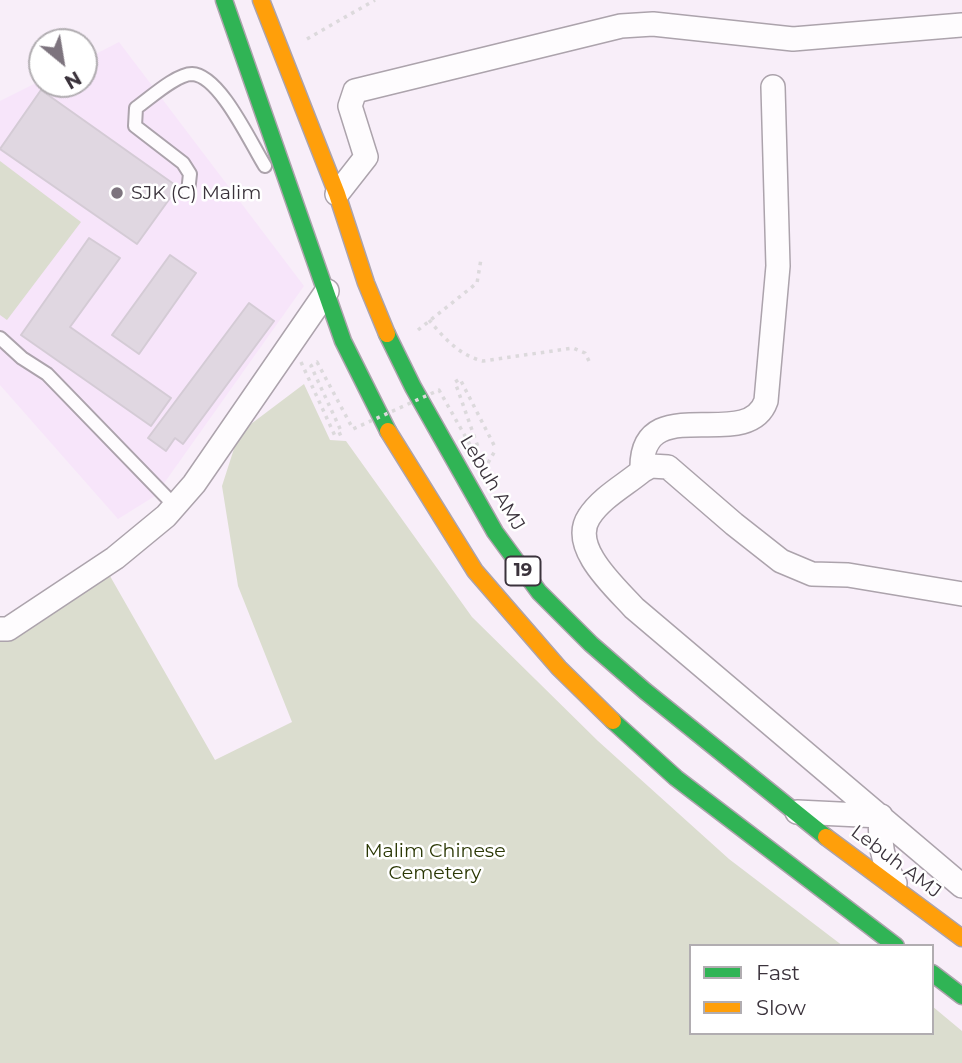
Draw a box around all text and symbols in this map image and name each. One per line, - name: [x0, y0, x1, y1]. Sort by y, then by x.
- north arrow: [28, 28, 98, 98]
- text: N: [60, 66, 85, 94]
- place label: SJK (C) Malim: [131, 182, 261, 204]
- marker: SJK (C) Malim: [109, 185, 125, 201]
- street label: Lebuh AMJ: [455, 431, 529, 535]
- road number: 19: [505, 556, 540, 586]
- street label: Lebuh AMJ: [846, 821, 946, 903]
- park label: Malim Chinese Cemetery: [364, 840, 506, 884]
- legend: [689, 944, 934, 1035]
- text: Fast: [756, 960, 800, 985]
- text: Slow: [756, 995, 806, 1020]

